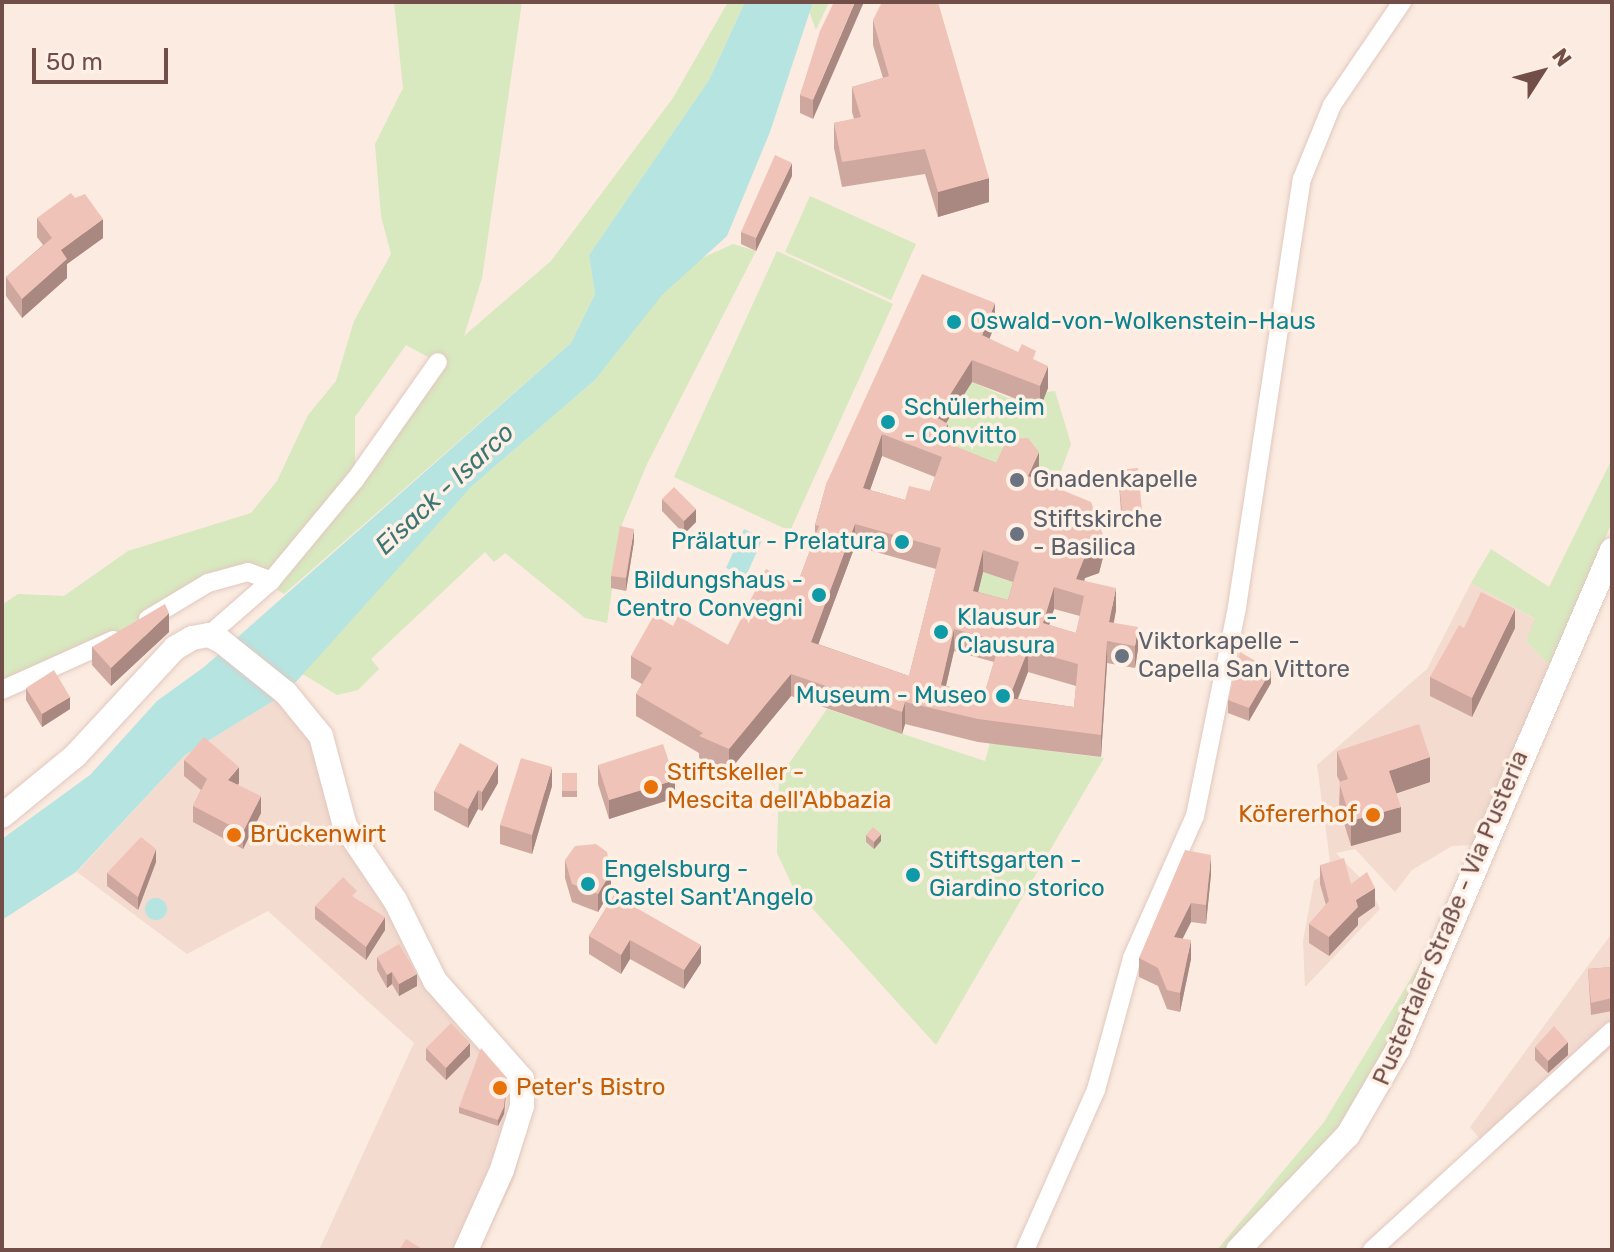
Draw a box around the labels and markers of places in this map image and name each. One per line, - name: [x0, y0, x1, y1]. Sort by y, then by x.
- place label: Oswald-von-Wolkenstein-Haus: [970, 308, 1316, 336]
- marker: Oswald-von-Wolkenstein-Haus: [945, 313, 963, 331]
- place label: Schülerheim - Convitto: [904, 394, 1045, 450]
- marker: Schülerheim - Convitto: [879, 413, 897, 431]
- place label: Gnadenkapelle: [1033, 466, 1198, 494]
- marker: Gnadenkapelle: [1008, 471, 1026, 489]
- place label: Stiftskirche - Basilica: [1033, 506, 1162, 562]
- marker: Stiftskirche - Basilica: [1008, 525, 1026, 543]
- place label: Prälatur - Prelatura: [670, 528, 886, 556]
- marker: Prälatur - Prelatura: [893, 533, 911, 551]
- place label: Bildungshaus - Centro Convegni: [616, 567, 803, 623]
- marker: Bildungshaus - Centro Convegni: [810, 586, 828, 604]
- place label: Klausur - Clausura: [957, 604, 1058, 660]
- marker: Klausur - Clausura: [932, 623, 950, 641]
- place label: Viktorkapelle - Capella San Vittore: [1138, 628, 1351, 684]
- marker: Viktorkapelle - Capella San Vittore: [1113, 647, 1131, 665]
- place label: Museum - Museo: [796, 682, 987, 710]
- marker: Museum - Museo: [994, 687, 1012, 705]
- place label: Stiftskeller - Mescita dell'Abbazia: [667, 759, 891, 815]
- marker: Stiftskeller - Mescita dell'Abbazia: [642, 778, 660, 796]
- place label: Köfererhof: [1238, 801, 1357, 829]
- marker: Köfererhof: [1364, 806, 1382, 824]
- place label: Brückenwirt: [250, 821, 386, 849]
- marker: Brückenwirt: [225, 826, 243, 844]
- place label: Stiftsgarten - Giardino storico: [929, 847, 1105, 903]
- place label: Engelsburg - Castel Sant'Angelo: [604, 856, 814, 912]
- marker: Stiftsgarten - Giardino storico: [904, 866, 922, 884]
- marker: Engelsburg - Castel Sant'Angelo: [579, 875, 597, 893]
- place label: Peter's Bistro: [516, 1074, 665, 1102]
- marker: Peter's Bistro: [491, 1079, 509, 1097]

